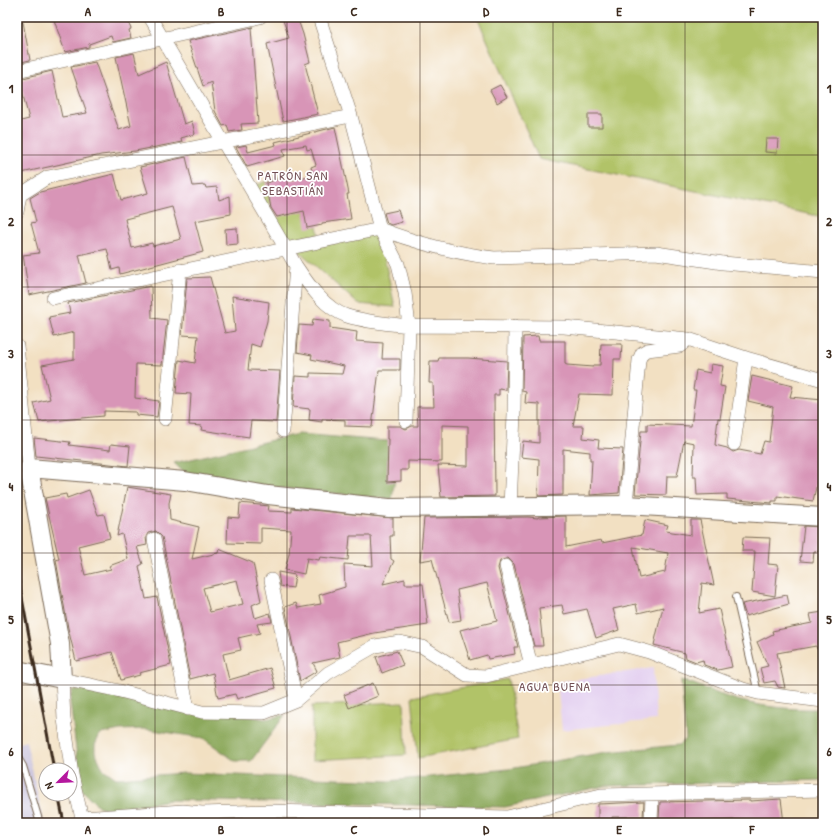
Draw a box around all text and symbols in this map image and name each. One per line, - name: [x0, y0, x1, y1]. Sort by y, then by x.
- text: A: [85, 2, 92, 20]
- text: B: [218, 2, 225, 20]
- text: C: [350, 2, 358, 20]
- text: D: [483, 2, 490, 20]
- text: E: [616, 2, 622, 20]
- text: F: [749, 2, 756, 20]
- text: 1: [9, 79, 14, 97]
- text: 1: [827, 79, 832, 97]
- district label: PATRÓN SAN SEBASTIÁN: [258, 166, 328, 199]
- text: 2: [8, 212, 15, 230]
- text: 2: [826, 212, 833, 230]
- text: 3: [8, 344, 14, 362]
- text: 3: [826, 344, 832, 362]
- text: 4: [9, 477, 14, 495]
- text: 4: [827, 477, 832, 495]
- text: 5: [8, 610, 14, 628]
- text: 5: [826, 610, 832, 628]
- district label: AGUA BUENA: [519, 677, 591, 695]
- text: 6: [8, 742, 14, 760]
- text: 6: [826, 742, 832, 760]
- north arrow: [38, 762, 78, 802]
- text: N: [41, 780, 56, 792]
- text: A: [85, 820, 92, 838]
- text: B: [218, 820, 225, 838]
- text: C: [350, 820, 358, 838]
- text: D: [483, 820, 490, 838]
- text: E: [616, 820, 622, 838]
- text: F: [749, 820, 756, 838]

